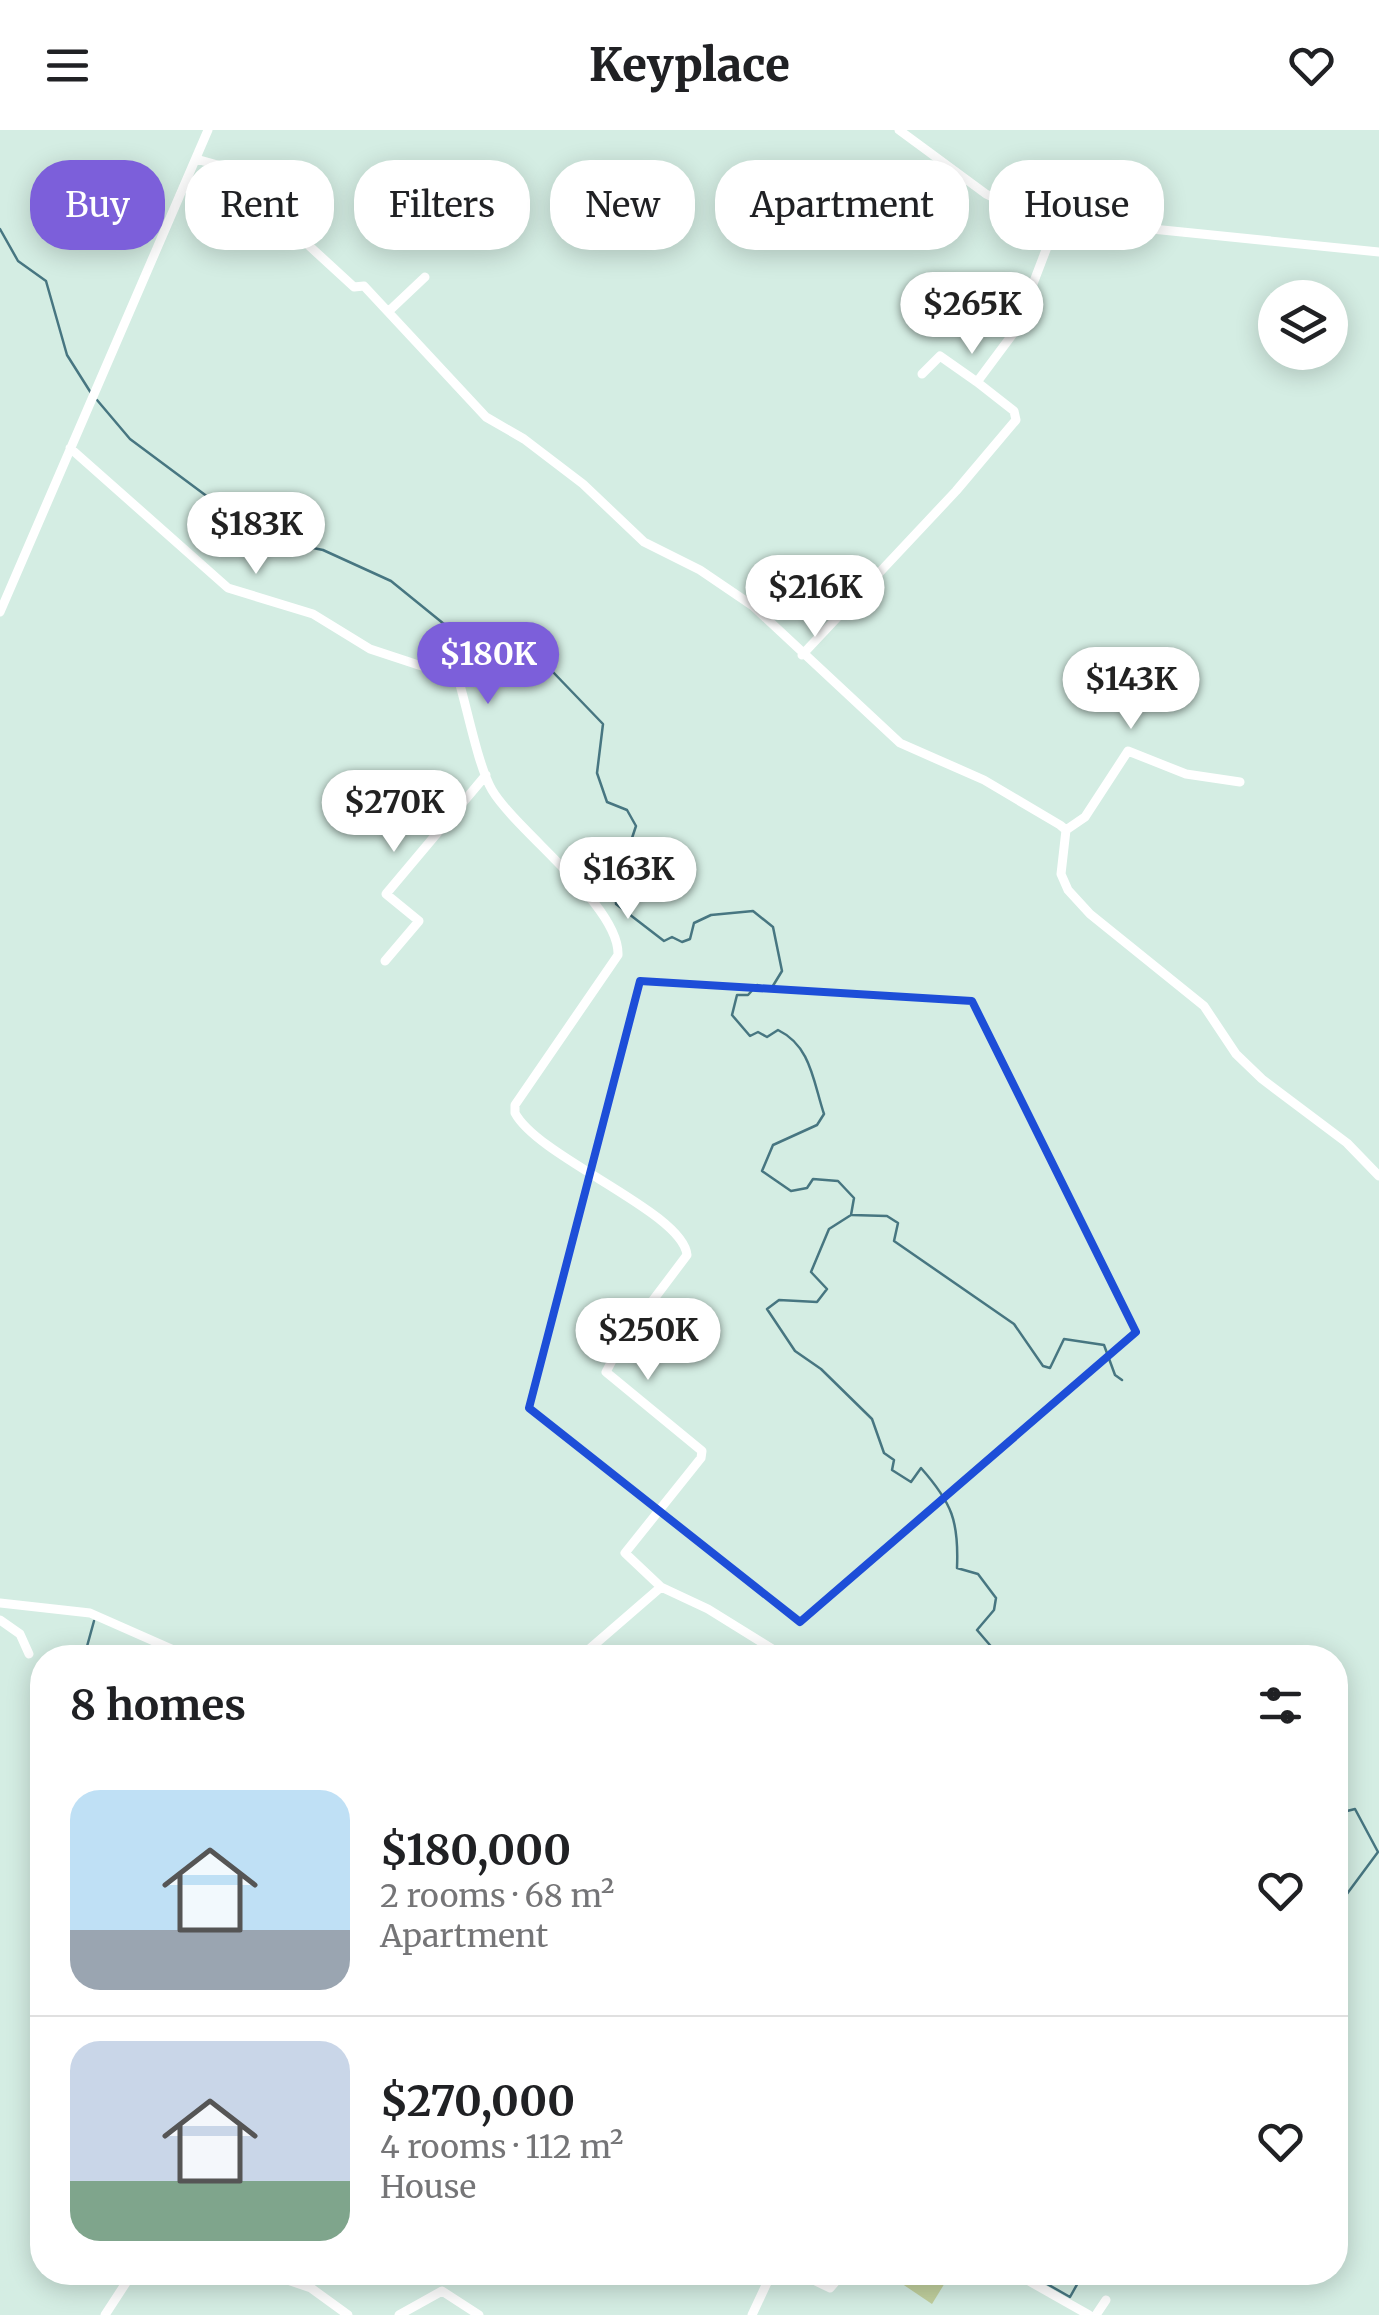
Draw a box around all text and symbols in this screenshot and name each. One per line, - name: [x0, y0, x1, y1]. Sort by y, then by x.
- text: Keyplace: [589, 37, 790, 93]
- icon: menu: [40, 38, 95, 93]
- icon: heart: [1284, 38, 1339, 93]
- chip: Buy: [30, 160, 165, 250]
- chip: Rent: [185, 160, 334, 250]
- chip: Filters: [354, 160, 530, 250]
- chip: New: [550, 160, 695, 250]
- chip: Apartment: [715, 160, 969, 250]
- chip: House: [989, 160, 1164, 250]
- pin: $265K: [902, 272, 1042, 357]
- map controls: [1258, 280, 1348, 370]
- button: layers: [1258, 280, 1348, 370]
- text: $265K: [922, 284, 1022, 324]
- pin: $183K: [186, 492, 326, 577]
- text: $183K: [209, 504, 303, 544]
- pin: $216K: [745, 555, 885, 640]
- text: $216K: [768, 567, 862, 607]
- pin: $180K: [418, 622, 558, 707]
- text: $180K: [439, 634, 537, 674]
- pin: $143K: [1061, 647, 1201, 732]
- text: $143K: [1085, 659, 1177, 699]
- pin: $270K: [324, 770, 464, 855]
- text: $270K: [344, 782, 444, 822]
- pin: $163K: [558, 837, 698, 922]
- text: $163K: [581, 849, 675, 889]
- pin: $250K: [578, 1298, 718, 1383]
- text: $250K: [597, 1310, 699, 1350]
- icon: filters: [1253, 1678, 1308, 1733]
- text: 8 homes: [70, 1679, 246, 1731]
- text: $180,000: [380, 1824, 571, 1876]
- icon: home: [150, 1830, 270, 1950]
- icon: heart: [1253, 1863, 1308, 1918]
- text: 2 rooms · 68 m²: [380, 1876, 614, 1916]
- text: Apartment: [380, 1916, 548, 1956]
- text: $270,000: [380, 2075, 575, 2127]
- icon: home: [150, 2081, 270, 2201]
- icon: heart: [1253, 2114, 1308, 2169]
- text: 4 rooms · 112 m²: [380, 2127, 623, 2167]
- text: House: [380, 2167, 476, 2207]

